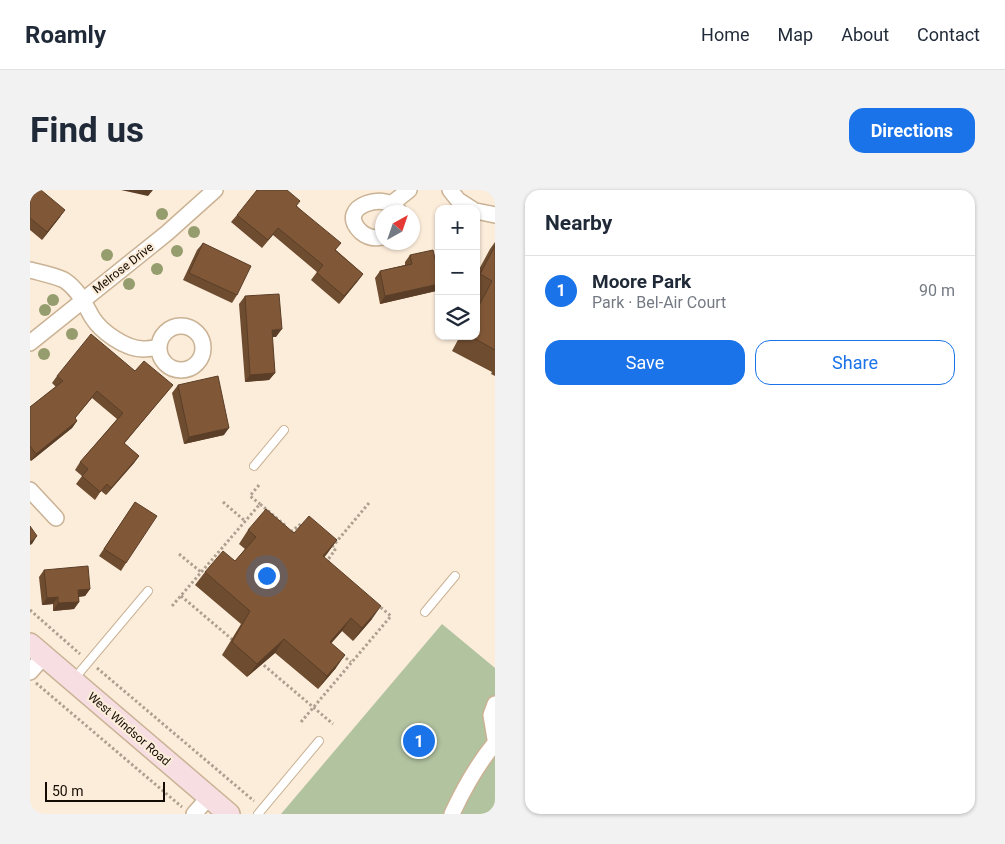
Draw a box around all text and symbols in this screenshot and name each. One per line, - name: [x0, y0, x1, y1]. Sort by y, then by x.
- text: Roamly: [25, 21, 106, 49]
- text: Home: [701, 24, 750, 45]
- text: Map: [778, 24, 813, 45]
- text: About: [841, 24, 889, 45]
- text: Contact: [917, 24, 980, 45]
- button: Directions: [849, 108, 975, 153]
- text: Find us: [30, 110, 144, 151]
- north arrow: [375, 205, 420, 250]
- map controls: [435, 205, 480, 340]
- button: +: [435, 205, 480, 250]
- text: Nearby: [545, 211, 612, 235]
- street label: Melrose Drive: [90, 240, 156, 296]
- button: −: [435, 250, 480, 295]
- text: Moore Park: [592, 270, 691, 293]
- text: 1: [556, 281, 566, 300]
- text: 90 m: [919, 281, 955, 300]
- text: Park · Bel-Air Court: [592, 293, 726, 312]
- button: layers: [435, 295, 480, 340]
- button: Save: [545, 340, 745, 385]
- button: Share: [755, 340, 955, 385]
- your location: [254, 563, 280, 589]
- street label: West Windsor Road: [85, 689, 173, 769]
- pin: 1: [403, 722, 435, 760]
- scale bar: [45, 779, 165, 802]
- text: 50 m: [52, 783, 84, 799]

